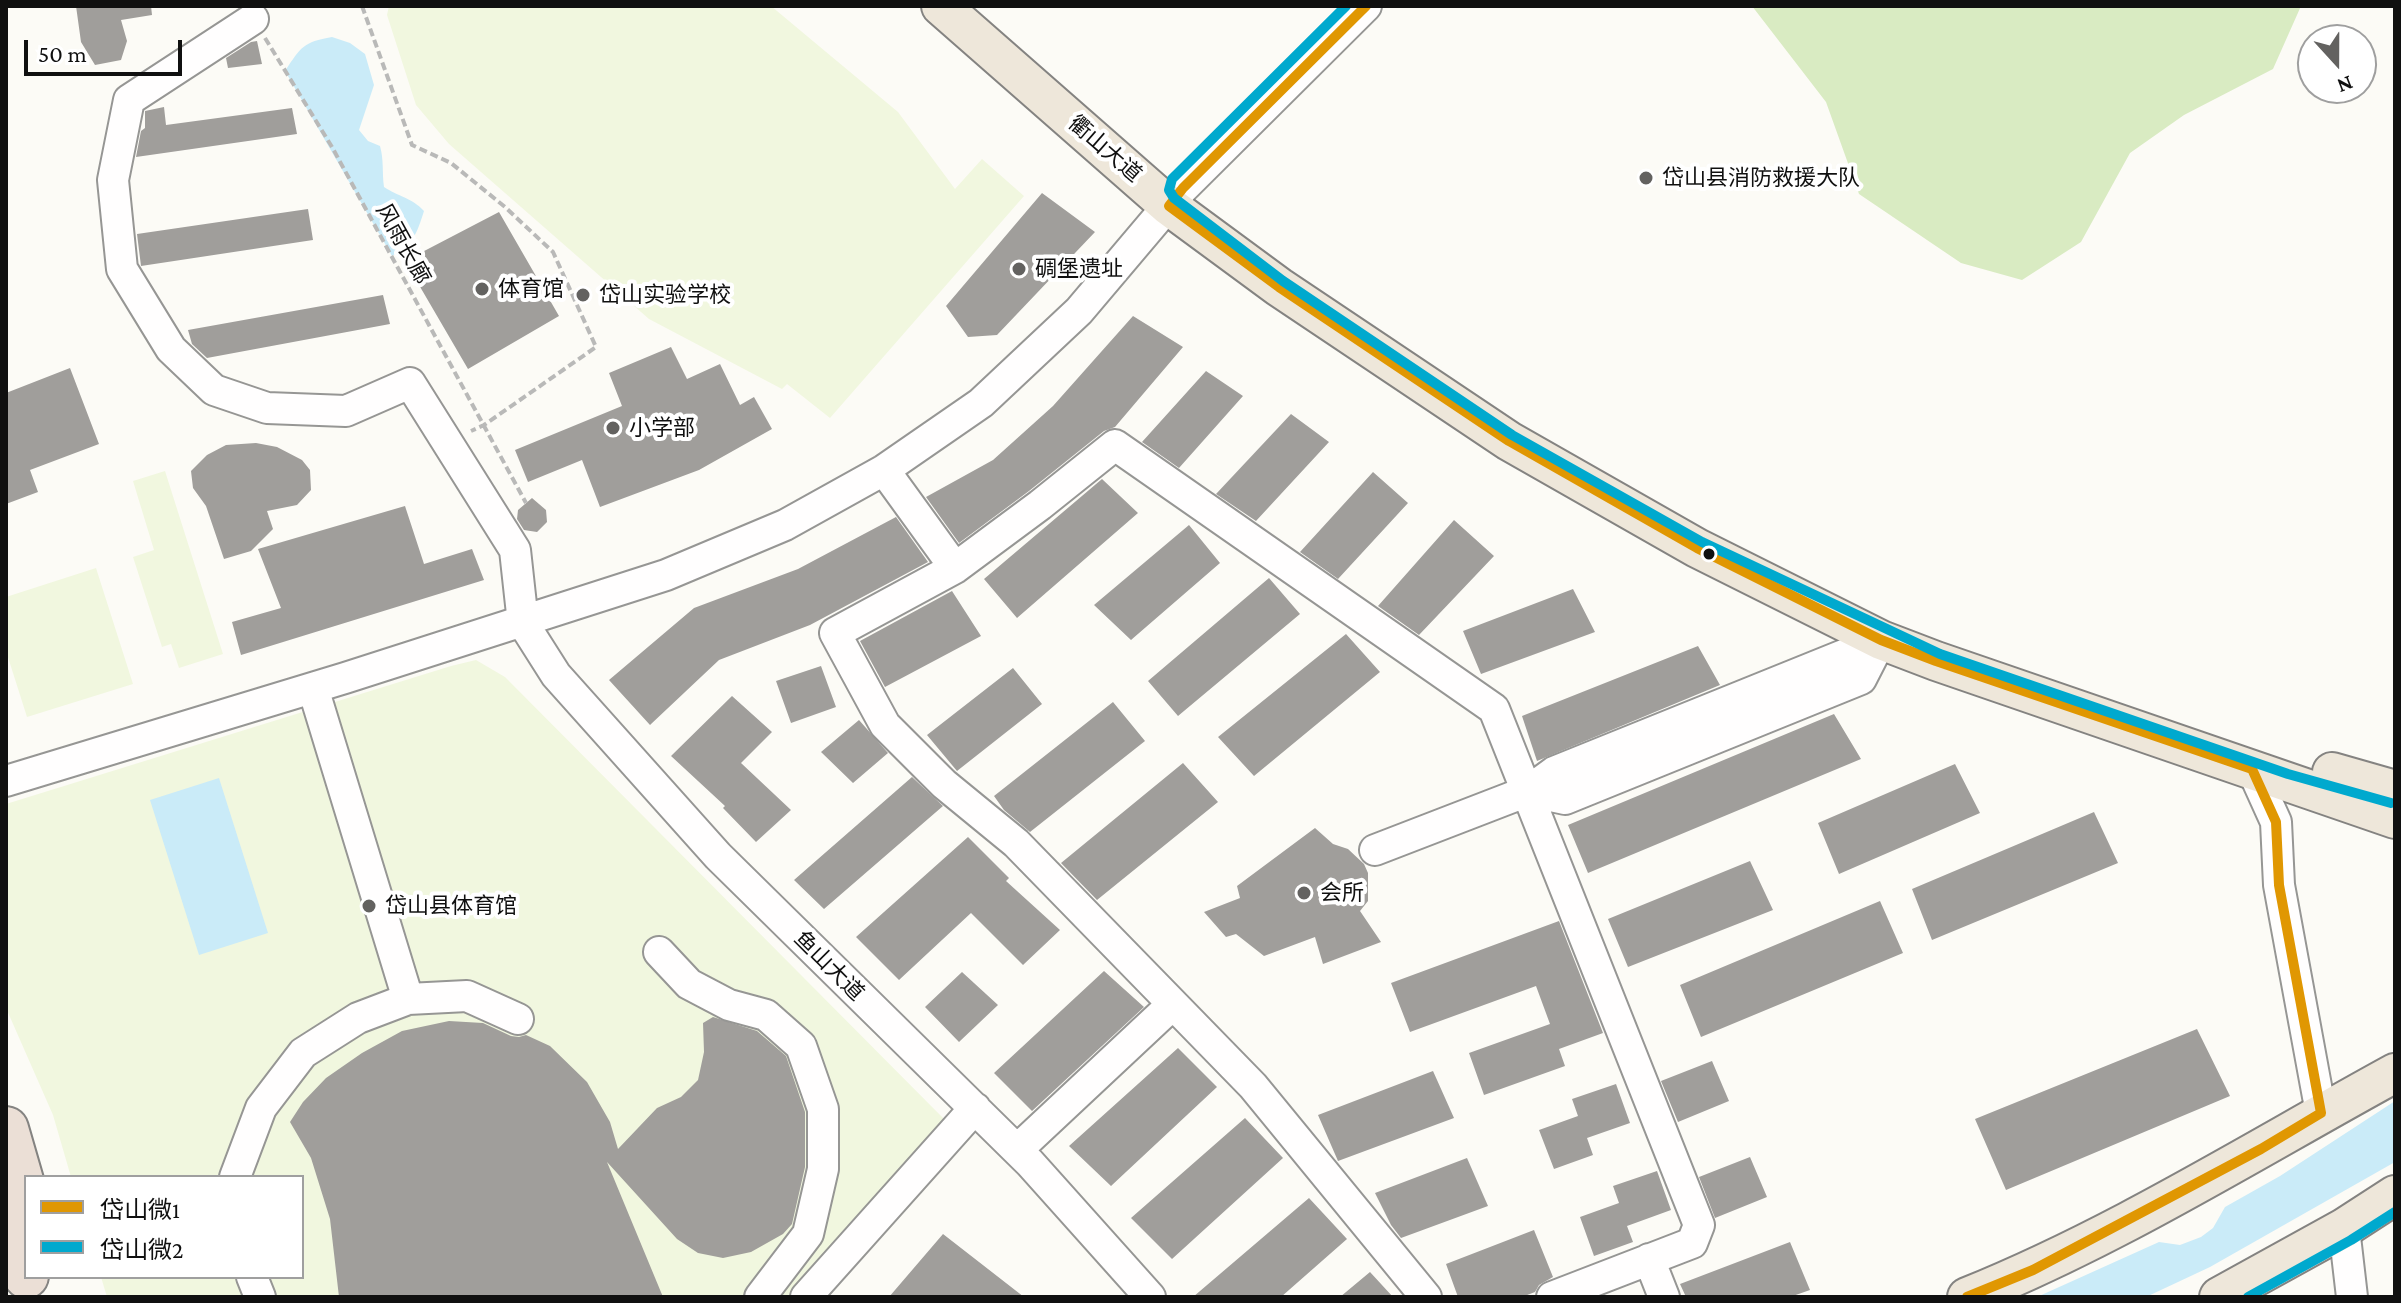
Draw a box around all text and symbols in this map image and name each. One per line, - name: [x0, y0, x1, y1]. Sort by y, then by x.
- scale bar: [28, 24, 186, 74]
- north arrow: [2297, 24, 2377, 104]
- text: 50 m: [38, 40, 87, 67]
- text: N: [2334, 71, 2357, 99]
- street label: 衢山大道: [1063, 110, 1147, 188]
- place label: 岱山县消防救援大队: [1662, 165, 1860, 191]
- marker: 岱山县消防救援大队: [1637, 169, 1655, 187]
- street label: 风雨长廊: [370, 199, 436, 289]
- place label: 碉堡遗址: [1035, 256, 1123, 282]
- marker: 碉堡遗址: [1010, 260, 1028, 278]
- place label: 体育馆: [498, 276, 564, 302]
- marker: 体育馆: [473, 280, 491, 298]
- place label: 岱山实验学校: [599, 282, 731, 308]
- marker: 岱山实验学校: [574, 286, 592, 304]
- place label: 小学部: [629, 415, 695, 441]
- marker: 小学部: [604, 419, 622, 437]
- unlabelled marker: [1701, 546, 1717, 562]
- place label: 会所: [1320, 880, 1364, 906]
- marker: 会所: [1295, 884, 1313, 902]
- place label: 岱山县体育馆: [385, 893, 517, 919]
- marker: 岱山县体育馆: [360, 897, 378, 915]
- street label: 鱼山大道: [789, 926, 869, 1006]
- legend: [24, 1175, 304, 1279]
- text: 岱山微1: [100, 1196, 180, 1223]
- text: 岱山微2: [100, 1236, 183, 1263]

